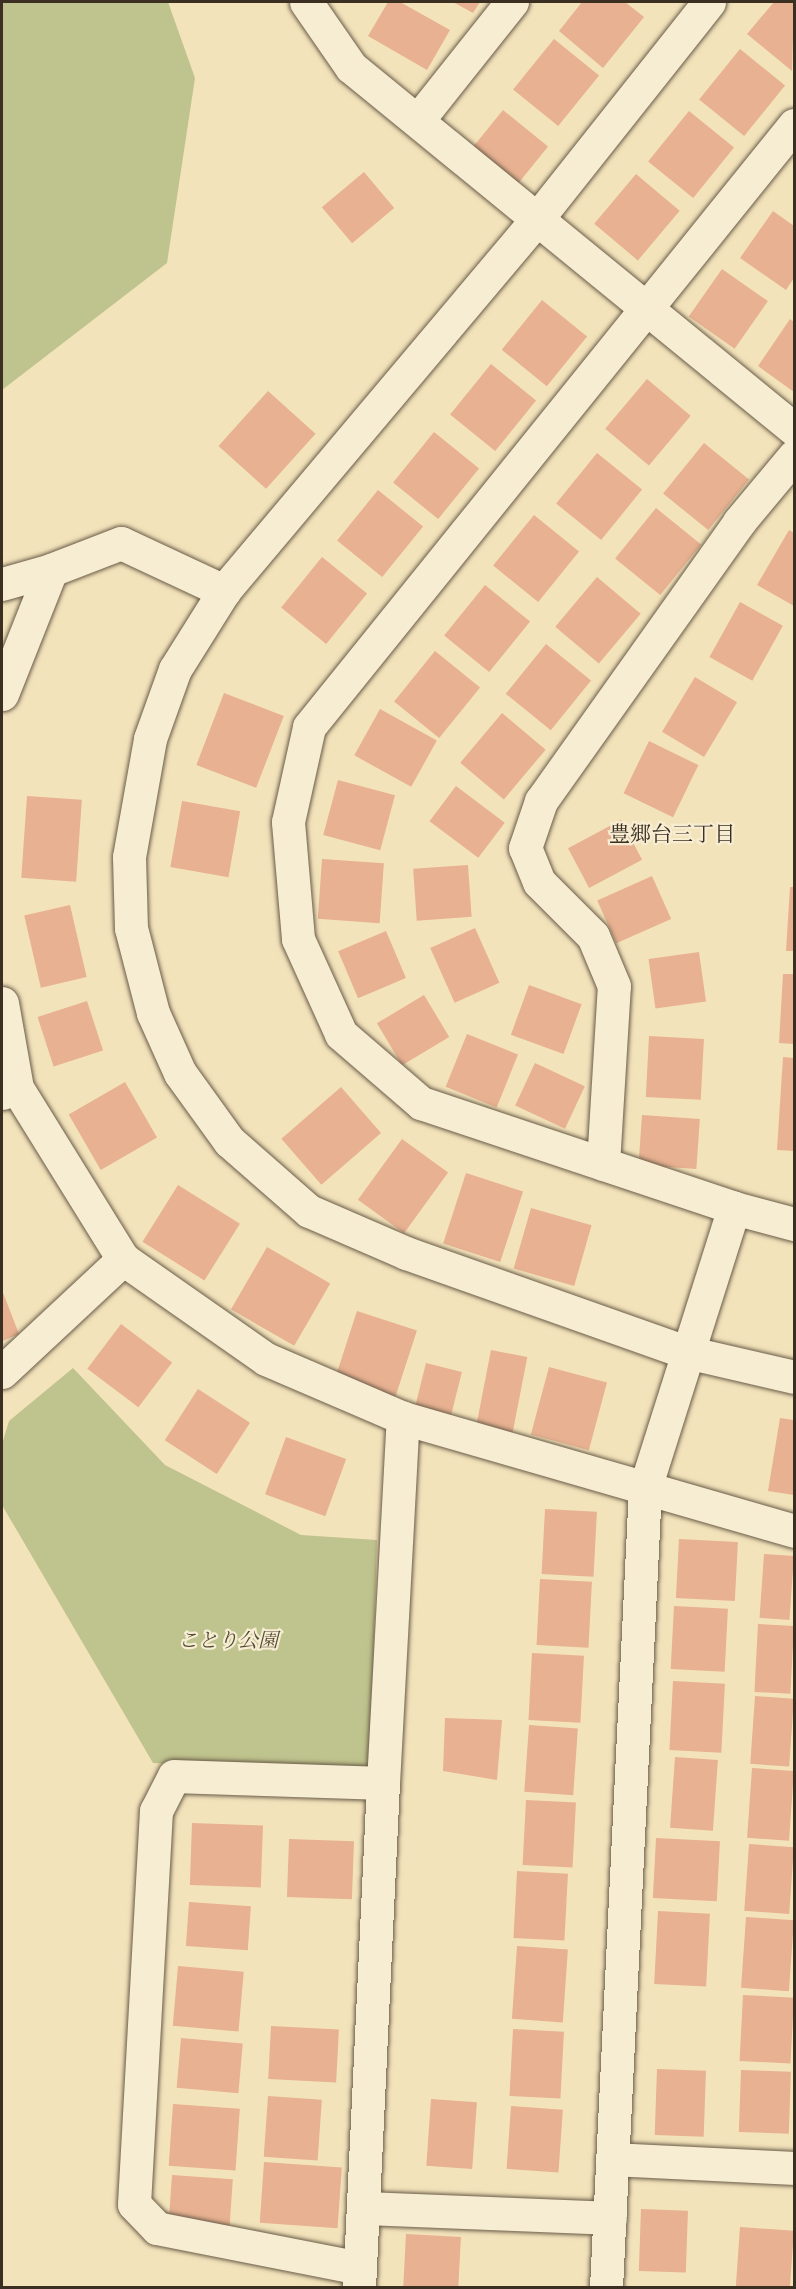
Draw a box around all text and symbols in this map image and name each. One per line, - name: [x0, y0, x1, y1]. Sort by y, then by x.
- district label: 豊郷台三丁目: [609, 821, 735, 847]
- park label: ことり公園: [178, 1627, 278, 1651]

